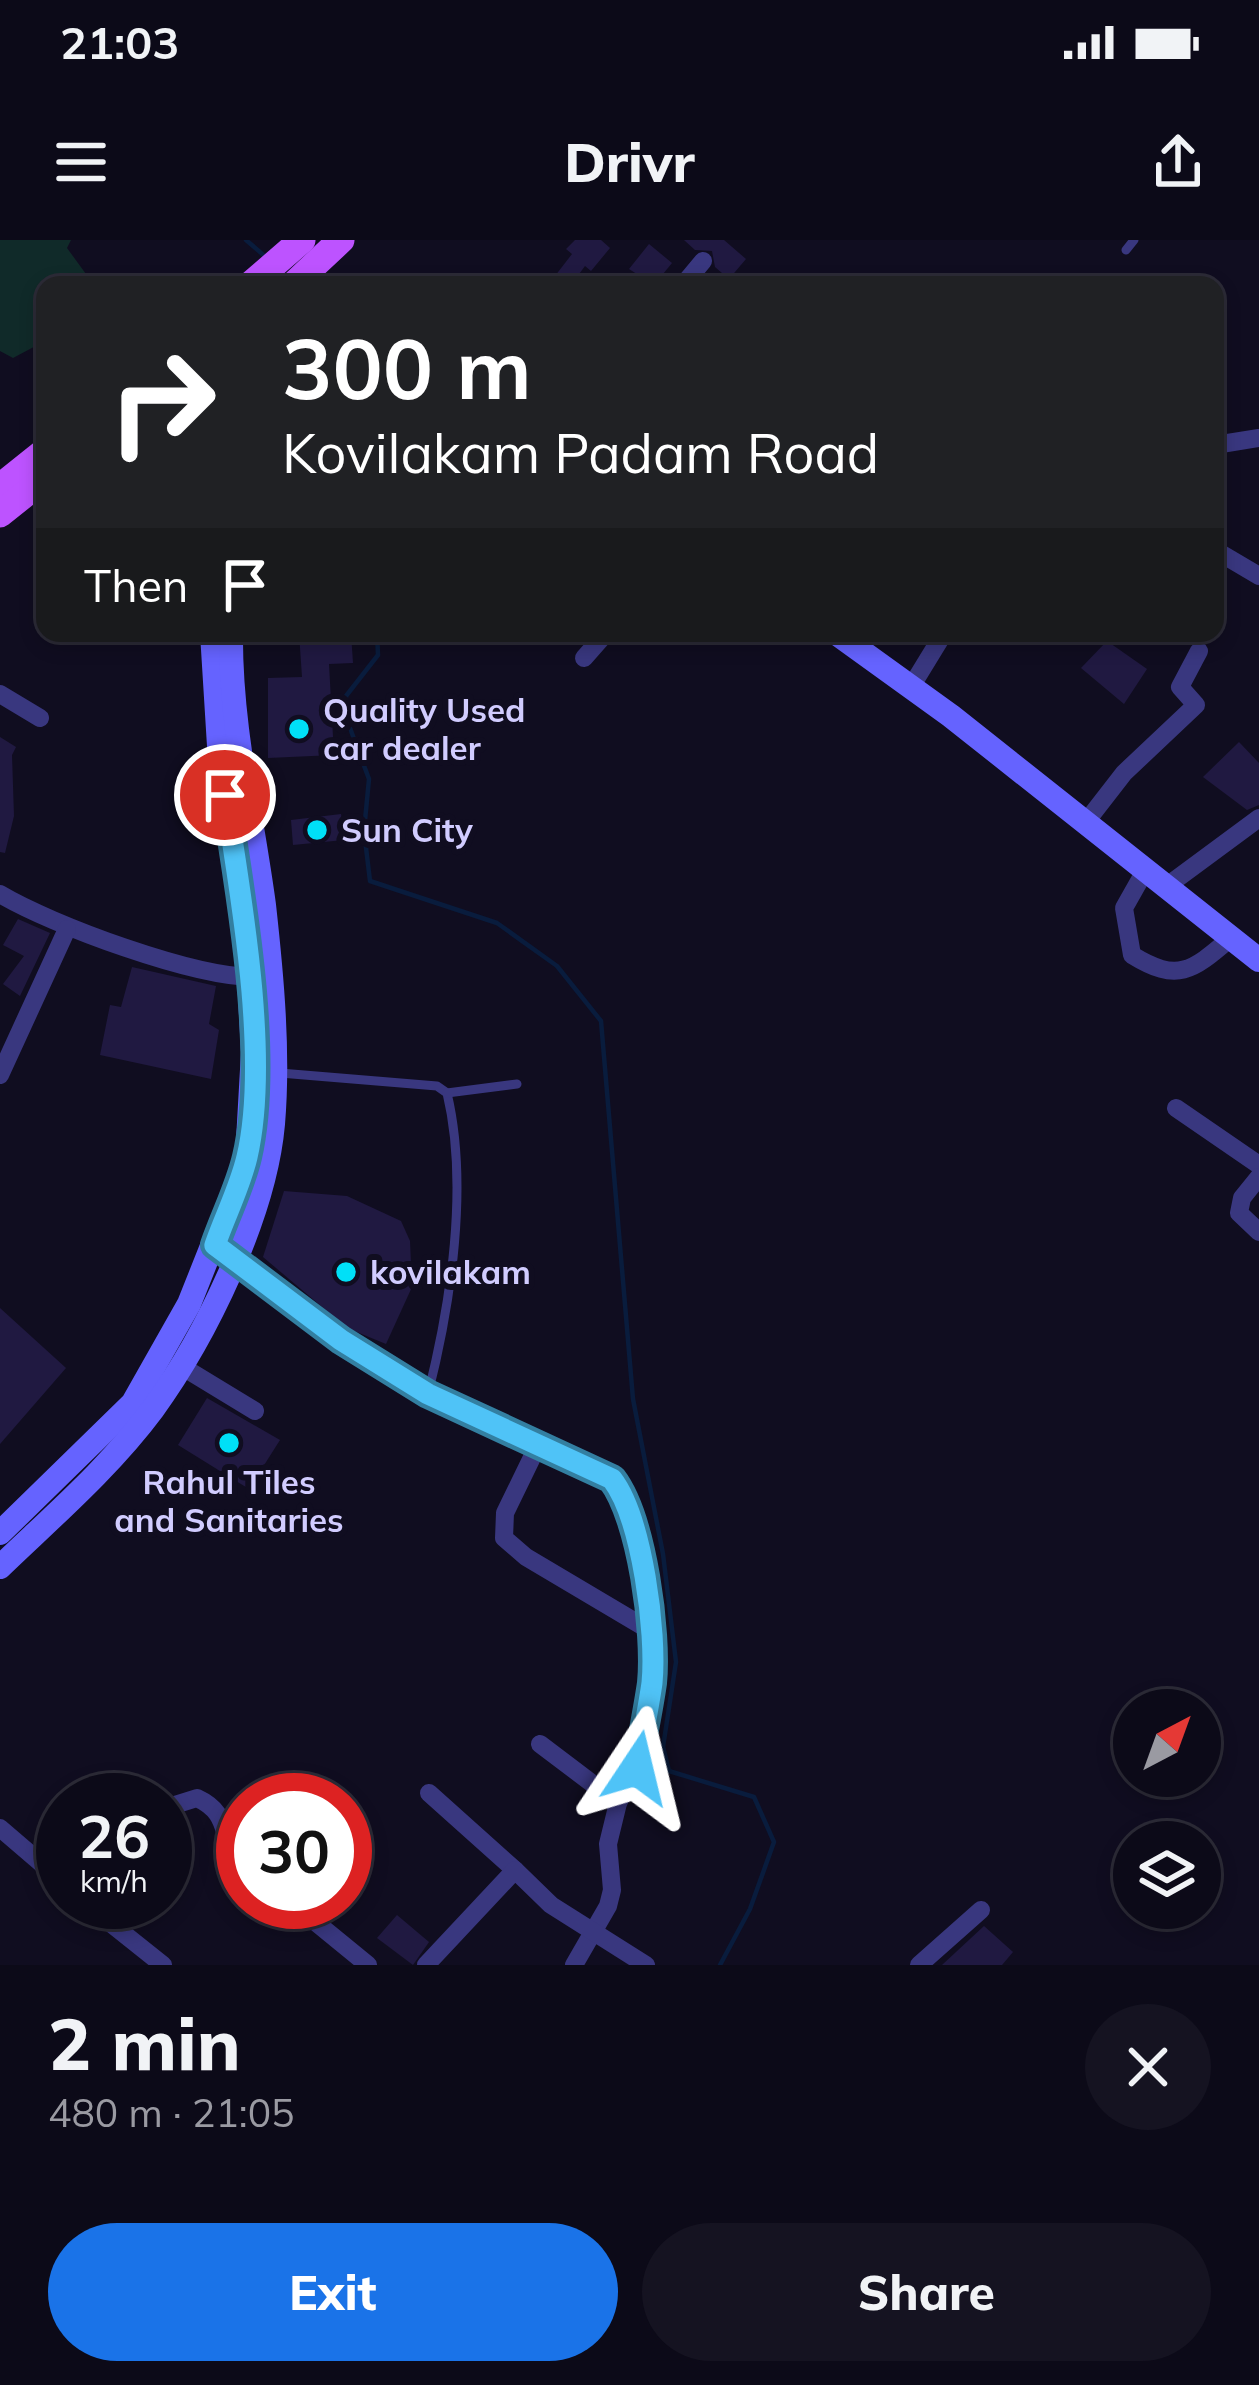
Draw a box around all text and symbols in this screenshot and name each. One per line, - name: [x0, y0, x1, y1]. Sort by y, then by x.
- text: 21:03: [60, 14, 179, 70]
- text: Drivr: [564, 128, 695, 196]
- icon: menu: [48, 129, 114, 195]
- icon: share: [1145, 129, 1211, 195]
- text: 300 m: [282, 315, 532, 420]
- icon: right: [84, 324, 240, 480]
- text: Kovilakam Padam Road: [282, 419, 879, 487]
- icon: arrive: [212, 552, 278, 618]
- text: Then: [84, 557, 188, 613]
- place label: Quality Used car dealer: [323, 689, 526, 768]
- marker: Quality Used car dealer: [286, 716, 312, 742]
- pin: [174, 744, 276, 846]
- icon: arrive: [192, 762, 258, 828]
- place label: Sun City: [341, 809, 473, 850]
- marker: Sun City: [304, 817, 330, 843]
- place label: kovilakam: [370, 1251, 531, 1292]
- marker: kovilakam: [333, 1259, 359, 1285]
- marker: Rahul Tiles and Sanitaries: [216, 1430, 242, 1456]
- place label: Rahul Tiles and Sanitaries: [114, 1461, 344, 1540]
- north arrow: [1113, 1689, 1221, 1797]
- map controls: [1113, 1689, 1221, 1929]
- position arrow: [574, 1705, 700, 1831]
- speed limit sign: 30: [216, 1773, 372, 1929]
- text: 26: [78, 1798, 150, 1873]
- button: layers: [1113, 1821, 1221, 1929]
- text: km/h: [80, 1862, 148, 1900]
- text: 2 min: [48, 1998, 241, 2088]
- button: close: [1085, 2004, 1211, 2130]
- text: 480 m · 21:05: [48, 2088, 294, 2137]
- button: Exit: [48, 2223, 618, 2361]
- button: Share: [642, 2223, 1211, 2361]

